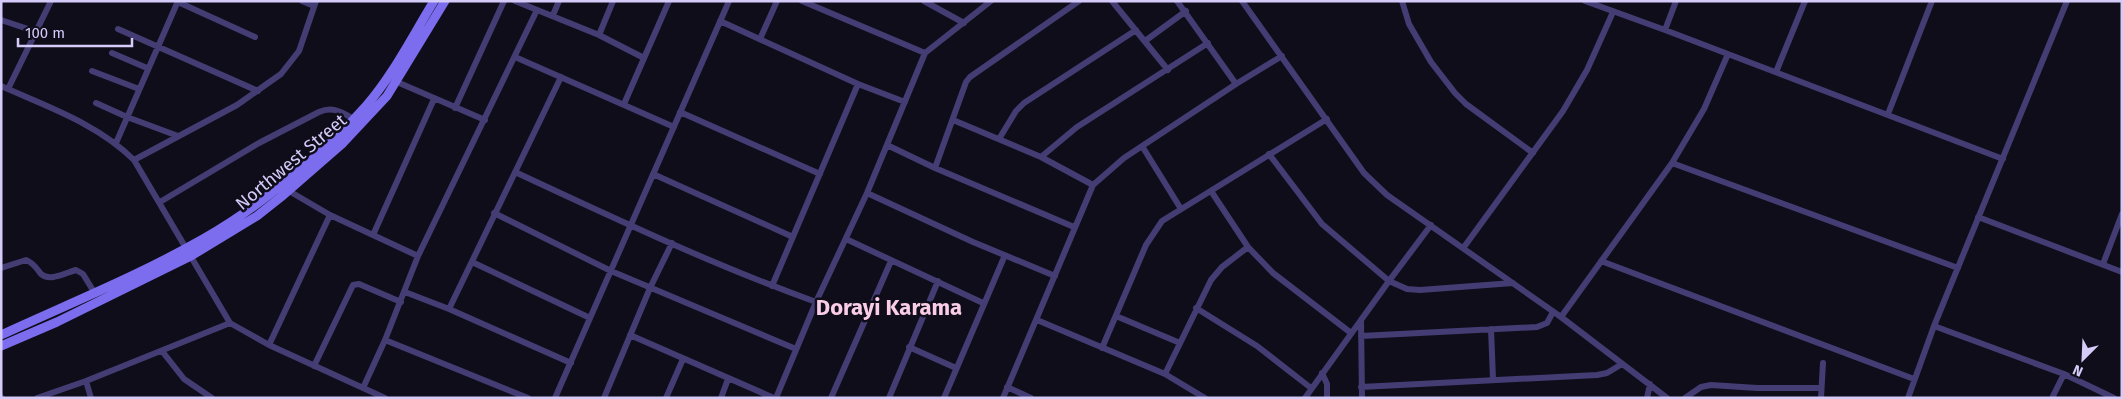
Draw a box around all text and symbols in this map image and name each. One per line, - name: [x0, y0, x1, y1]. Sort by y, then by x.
- scale bar: [18, 15, 131, 47]
- text: 100 m: [25, 24, 65, 42]
- street label: Northwest Street: [231, 109, 351, 215]
- district label: Dorayi Karama: [816, 294, 962, 321]
- north arrow: [2058, 334, 2108, 384]
- text: N: [2070, 361, 2086, 380]

